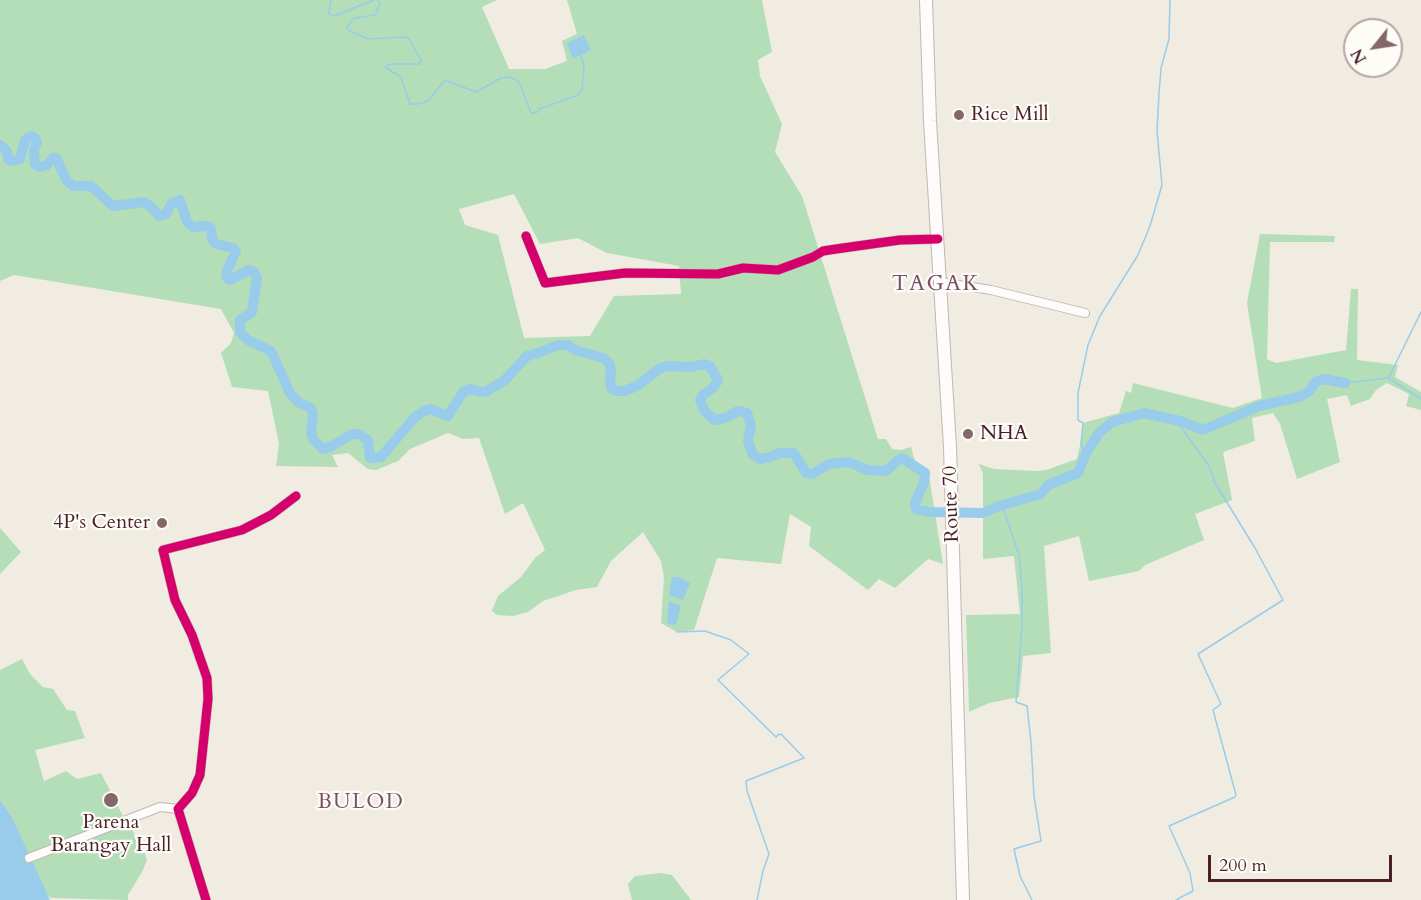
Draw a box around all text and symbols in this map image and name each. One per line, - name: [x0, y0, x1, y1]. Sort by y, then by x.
- north arrow: [1343, 18, 1403, 78]
- text: N: [1346, 44, 1372, 68]
- place label: Rice Mill: [971, 103, 1049, 127]
- marker: Rice Mill: [952, 108, 966, 122]
- district label: TAGAK: [892, 272, 980, 298]
- place label: NHA: [980, 422, 1028, 446]
- marker: NHA: [961, 427, 975, 441]
- street label: Route 70: [939, 465, 965, 543]
- place label: 4P's Center: [53, 511, 150, 535]
- marker: 4P's Center: [155, 516, 169, 530]
- district label: BULOD: [318, 790, 404, 816]
- marker: Parena Barangay Hall: [102, 791, 120, 809]
- place label: Parena Barangay Hall: [51, 811, 171, 858]
- scale bar: [1211, 843, 1396, 881]
- text: 200 m: [1219, 853, 1267, 878]

